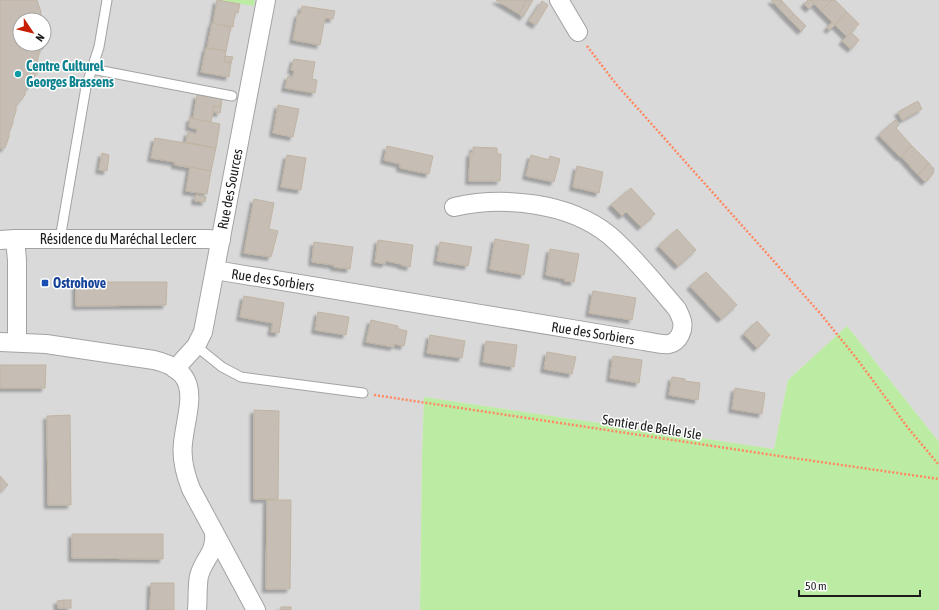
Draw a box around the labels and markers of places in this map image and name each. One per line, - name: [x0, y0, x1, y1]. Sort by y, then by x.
- place label: Centre Culturel Georges Brassens: [26, 58, 114, 90]
- marker: Centre Culturel Georges Brassens: [13, 69, 23, 79]
- place label: Ostrohove: [53, 275, 106, 291]
- marker: Ostrohove: [40, 278, 50, 288]

